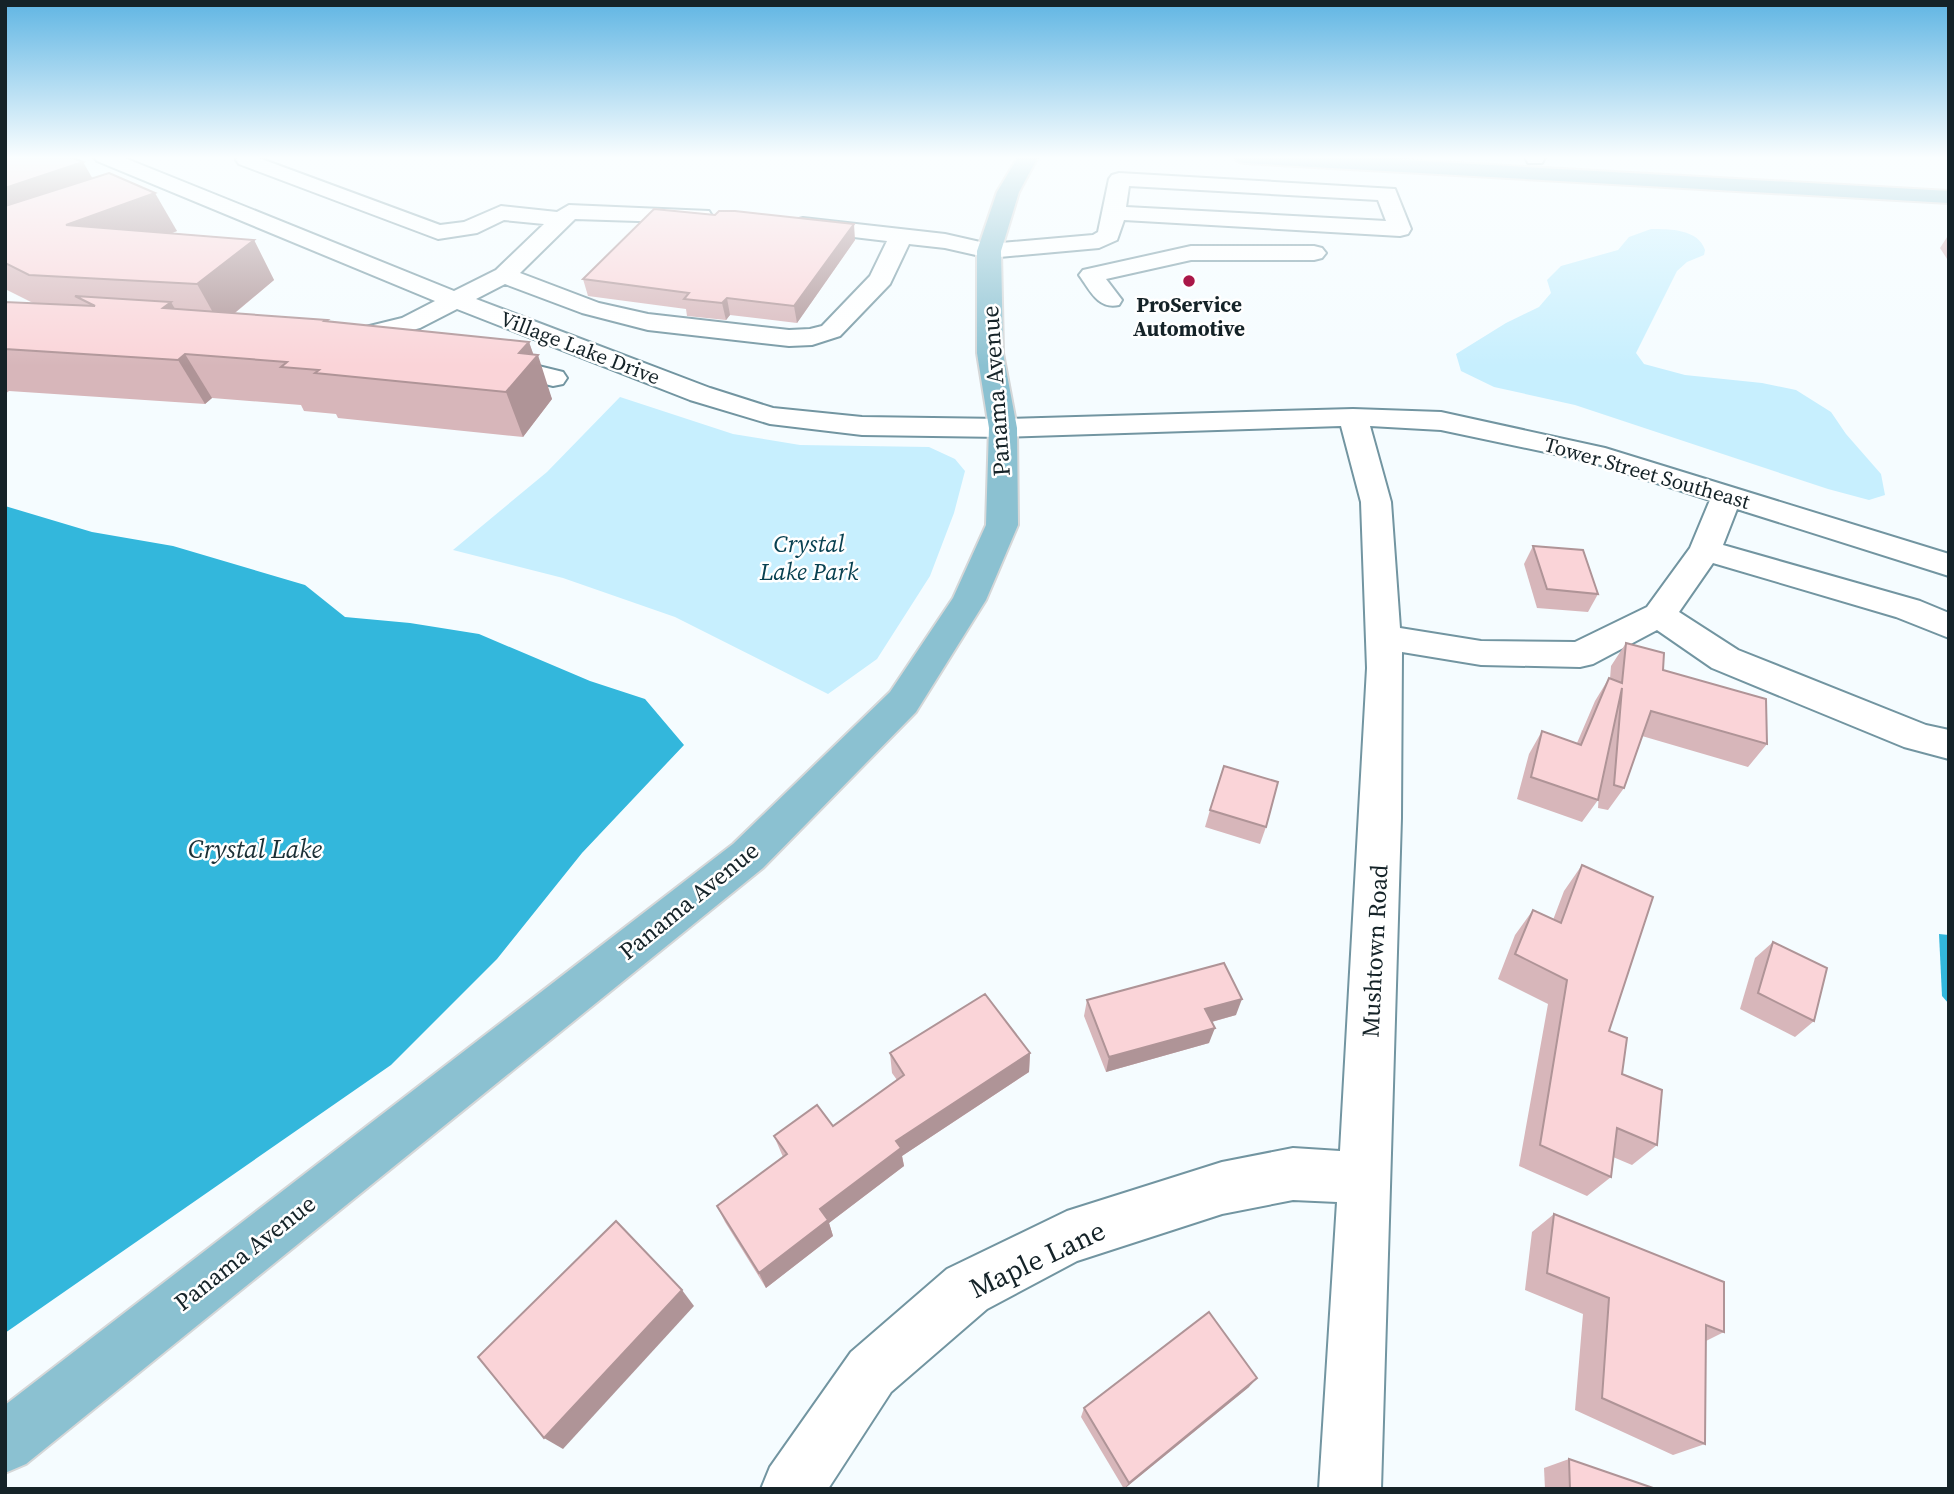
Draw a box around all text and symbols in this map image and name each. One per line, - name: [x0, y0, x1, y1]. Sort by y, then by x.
- marker: ProService Automotive: [1181, 273, 1197, 289]
- place label: ProService Automotive: [1133, 290, 1245, 343]
- street label: Village Lake Drive: [496, 304, 664, 391]
- street label: Panama Avenue: [973, 305, 1018, 478]
- street label: Tower Street Southeast: [1541, 429, 1754, 516]
- park label: Crystal Lake Park: [759, 527, 859, 588]
- water label: Crystal Lake: [188, 831, 322, 867]
- street label: Panama Avenue: [612, 834, 766, 967]
- street label: Mushtown Road: [1353, 863, 1396, 1038]
- street label: Panama Avenue: [167, 1187, 322, 1318]
- street label: Maple Lane: [963, 1211, 1111, 1307]

